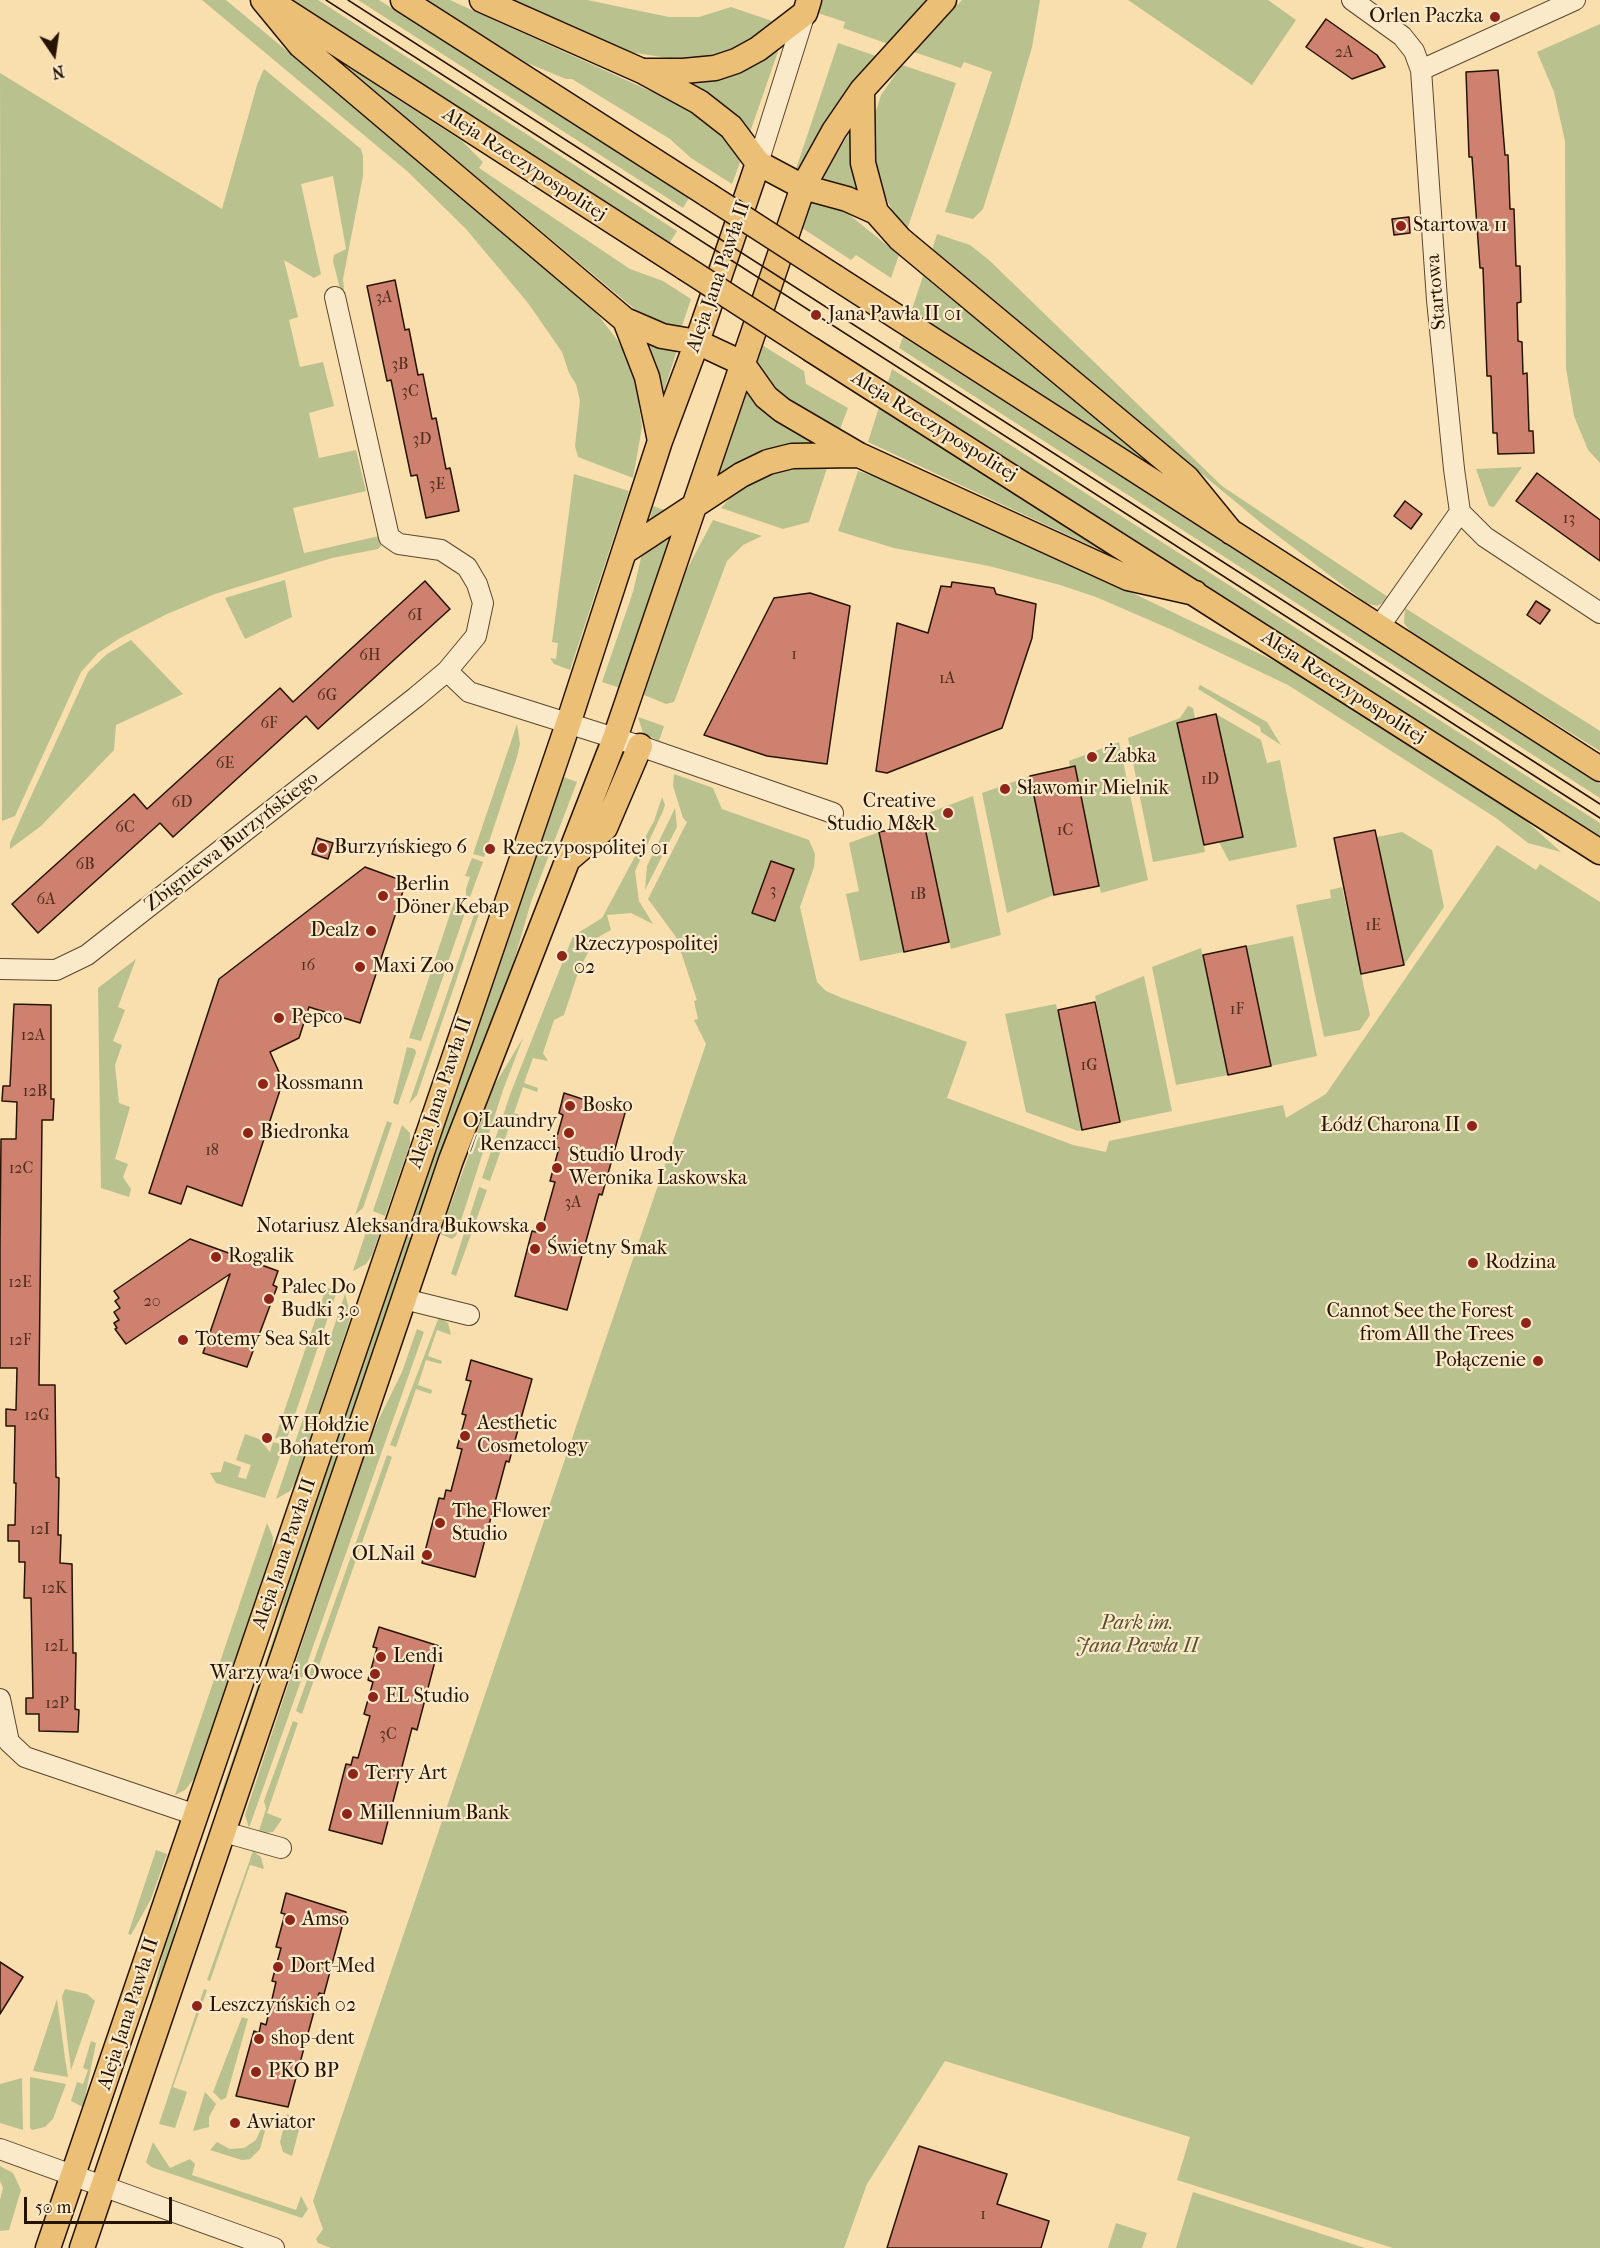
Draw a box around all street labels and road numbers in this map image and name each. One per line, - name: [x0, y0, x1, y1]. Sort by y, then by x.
- street label: Aleja Rzeczypospolitej: [437, 103, 611, 227]
- street label: Aleja Jana Pawła II: [682, 198, 756, 356]
- street label: Startowa: [1422, 253, 1452, 331]
- street label: Aleja Rzeczypospolitej: [847, 366, 1021, 488]
- street label: Aleja Rzeczypospolitej: [1256, 626, 1430, 750]
- street label: Zbigniewa Burzyńskiego: [140, 767, 324, 917]
- street label: Aleja Jana Pawła II: [404, 1014, 478, 1172]
- street label: Aleja Jana Pawła II: [248, 1475, 322, 1633]
- street label: Aleja Jana Pawła II: [93, 1935, 165, 2093]

